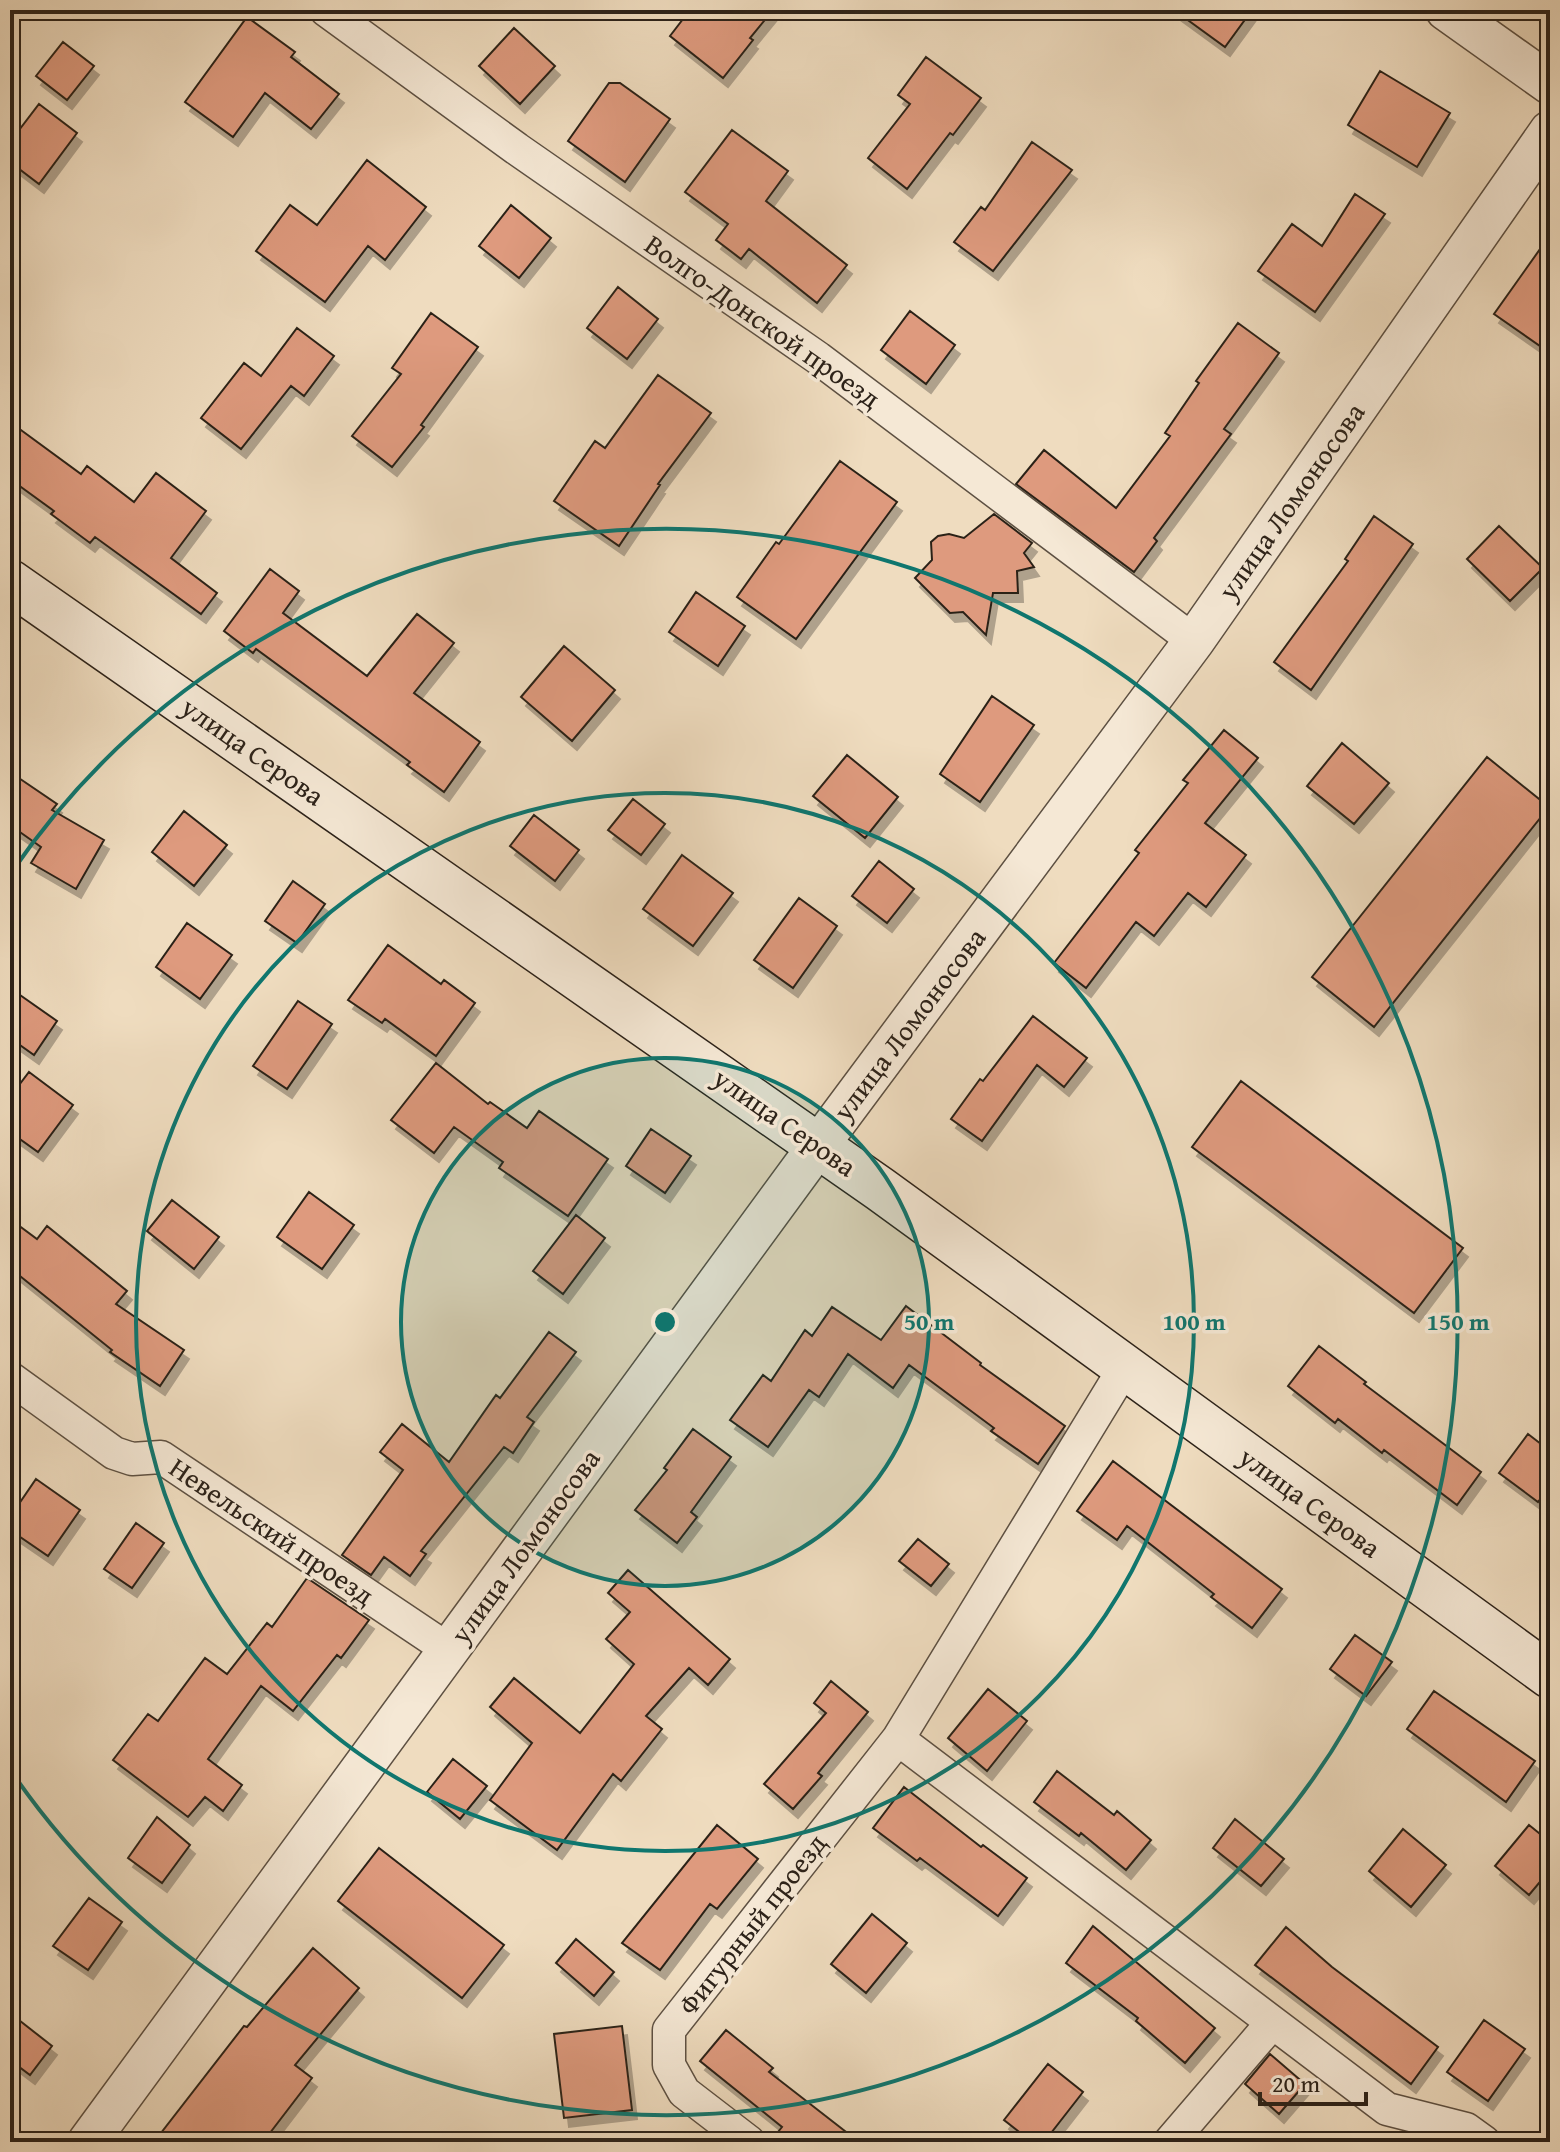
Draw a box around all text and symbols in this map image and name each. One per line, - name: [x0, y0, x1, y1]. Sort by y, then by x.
- street label: Волго-Донской проезд: [637, 224, 890, 418]
- street label: улица Ломоносова: [1207, 393, 1374, 608]
- street label: улица Серова: [173, 685, 334, 816]
- street label: улица Ломоносова: [822, 918, 995, 1130]
- street label: улица Серова: [705, 1056, 866, 1187]
- text: 50 m: [904, 1304, 955, 1339]
- text: 100 m: [1162, 1304, 1226, 1339]
- text: 150 m: [1426, 1304, 1490, 1339]
- centre of rings: [651, 1308, 679, 1336]
- street label: улица Серова: [1230, 1435, 1390, 1568]
- street label: улица Ломоносова: [439, 1439, 610, 1653]
- street label: Невельский проезд: [162, 1447, 383, 1615]
- street label: Фигурный проезд: [668, 1824, 836, 2023]
- scale bar: [1260, 2056, 1366, 2106]
- text: 20 m: [1272, 2066, 1320, 2101]

